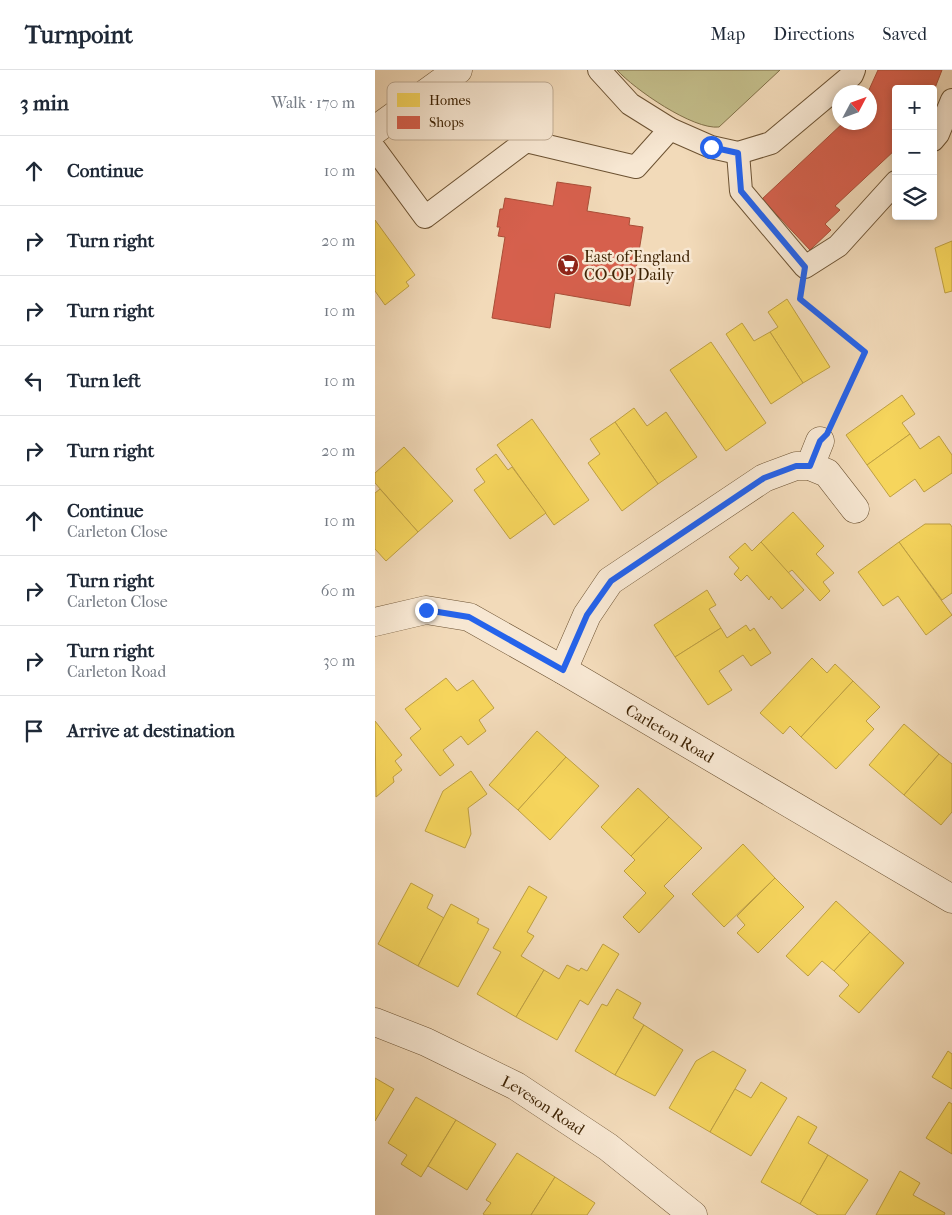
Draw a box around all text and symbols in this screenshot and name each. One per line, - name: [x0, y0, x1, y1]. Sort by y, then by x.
- text: Turnpoint: [25, 21, 133, 49]
- text: Map: [711, 24, 745, 45]
- text: Directions: [773, 24, 854, 45]
- text: Saved: [882, 24, 927, 45]
- legend: [387, 82, 553, 140]
- north arrow: [832, 85, 877, 130]
- map controls: [892, 85, 937, 220]
- button: +: [892, 85, 937, 130]
- text: 3 min: [20, 91, 69, 115]
- text: Homes: [429, 92, 471, 109]
- text: Walk · 170 m: [271, 93, 355, 112]
- text: Shops: [429, 114, 464, 131]
- button: −: [892, 130, 937, 175]
- route start: [700, 136, 723, 159]
- icon: ahead: [20, 157, 48, 185]
- text: Continue: [67, 160, 143, 182]
- text: 10 m: [324, 161, 355, 180]
- button: layers: [892, 175, 937, 220]
- icon: right: [20, 227, 48, 255]
- text: Turn right: [67, 230, 154, 252]
- text: 20 m: [321, 231, 355, 250]
- place label: East of England CO-OP Daily: [584, 247, 691, 284]
- supermarket icon: East of England CO-OP Daily: [556, 253, 580, 277]
- icon: right: [20, 297, 48, 325]
- text: Turn right: [67, 300, 154, 322]
- text: 10 m: [324, 301, 355, 320]
- icon: left: [20, 367, 48, 395]
- text: Turn left: [67, 370, 141, 392]
- text: 10 m: [324, 371, 355, 390]
- icon: right: [20, 437, 48, 465]
- text: Turn right: [67, 440, 154, 462]
- text: 20 m: [321, 441, 355, 460]
- text: Continue: [67, 500, 143, 522]
- icon: ahead: [20, 507, 48, 535]
- text: 10 m: [324, 511, 355, 530]
- text: Carleton Close: [67, 522, 168, 541]
- text: Turn right: [67, 570, 154, 592]
- icon: right: [20, 577, 48, 605]
- text: 60 m: [321, 581, 355, 600]
- text: Carleton Close: [67, 592, 168, 611]
- route end: [415, 599, 438, 622]
- text: Turn right: [67, 640, 154, 662]
- icon: right: [20, 647, 48, 675]
- text: 30 m: [323, 651, 355, 670]
- text: Carleton Road: [67, 662, 166, 681]
- street label: Carleton Road: [622, 700, 718, 767]
- icon: arrive: [20, 717, 48, 745]
- text: Arrive at destination: [67, 720, 235, 742]
- street label: Leveson Road: [498, 1071, 588, 1139]

